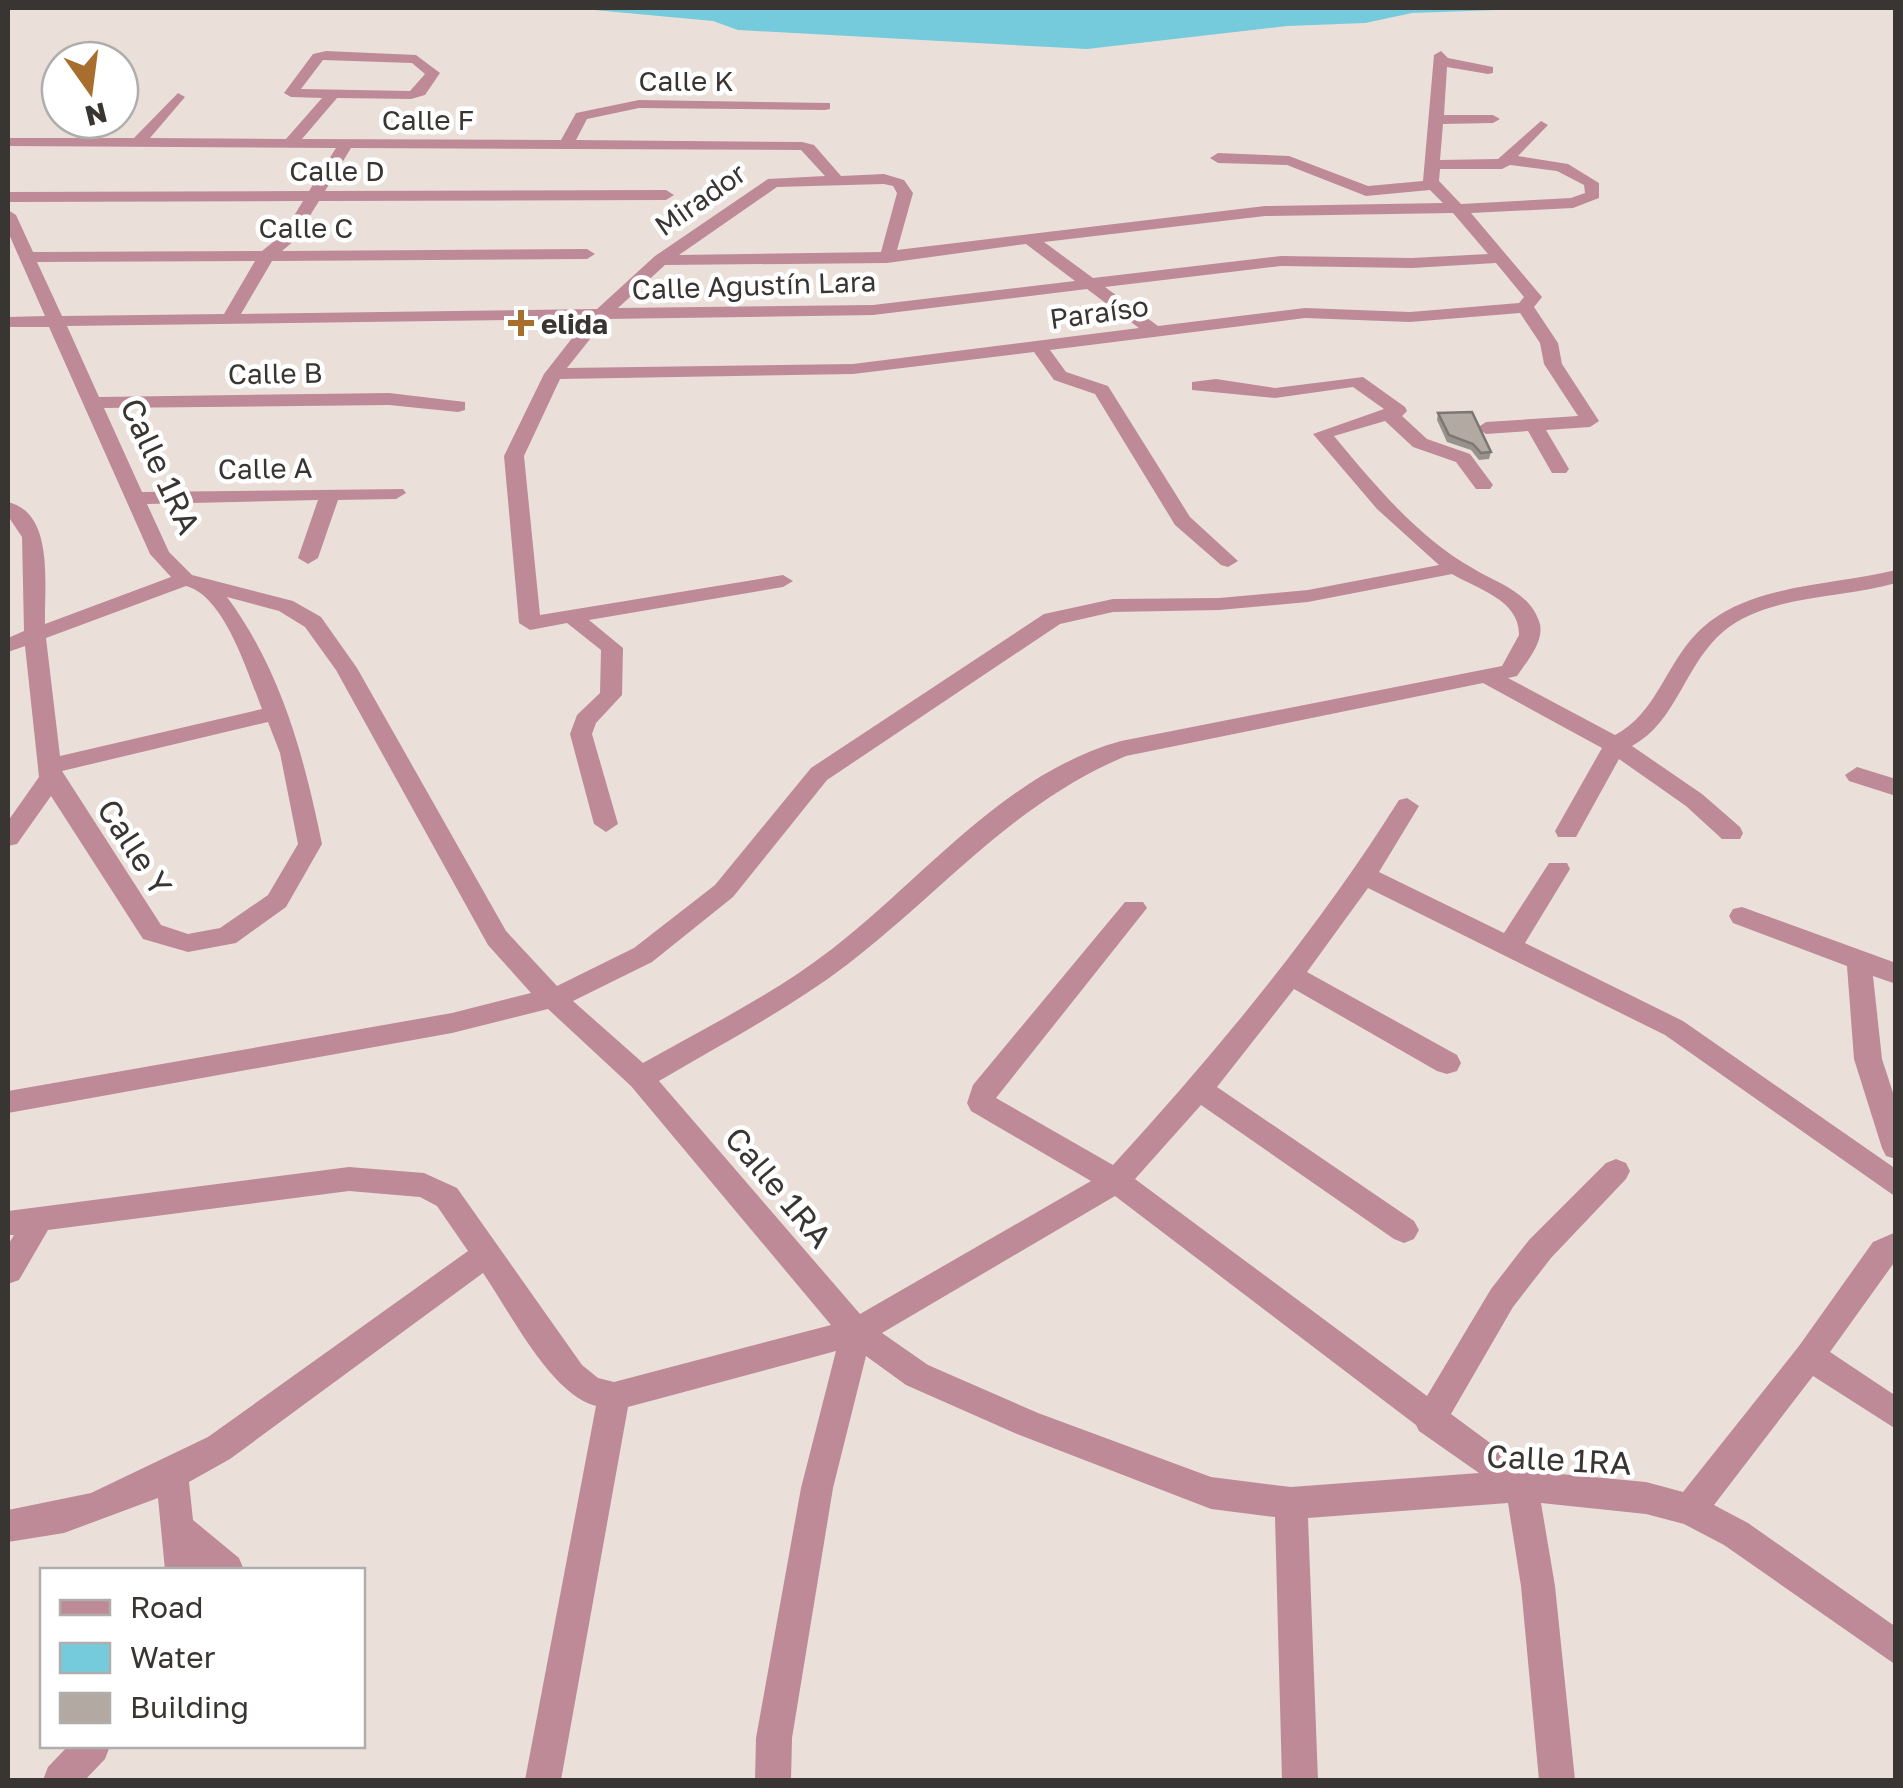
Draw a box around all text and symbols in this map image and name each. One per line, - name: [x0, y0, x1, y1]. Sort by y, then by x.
- north arrow: [40, 40, 140, 140]
- street label: Calle K: [638, 64, 734, 97]
- text: N: [82, 96, 110, 133]
- street label: Calle F: [382, 103, 474, 136]
- street label: Calle D: [289, 154, 385, 187]
- street label: Mirador: [648, 156, 752, 242]
- street label: Calle C: [259, 211, 353, 244]
- street label: Calle Agustín Lara: [631, 264, 877, 306]
- street label: Paraíso: [1047, 289, 1151, 335]
- place label: elida: [541, 307, 608, 340]
- marker: elida: [510, 312, 532, 334]
- street label: Calle B: [227, 356, 323, 390]
- street label: Calle 1RA: [113, 392, 209, 540]
- street label: Calle A: [217, 451, 313, 485]
- street label: Calle Y: [90, 792, 180, 903]
- street label: Calle 1RA: [718, 1119, 840, 1255]
- street label: Calle 1RA: [1485, 1436, 1633, 1482]
- legend: [40, 1568, 365, 1748]
- text: Road: [130, 1589, 204, 1625]
- text: Water: [130, 1639, 216, 1675]
- text: Building: [130, 1689, 249, 1725]

